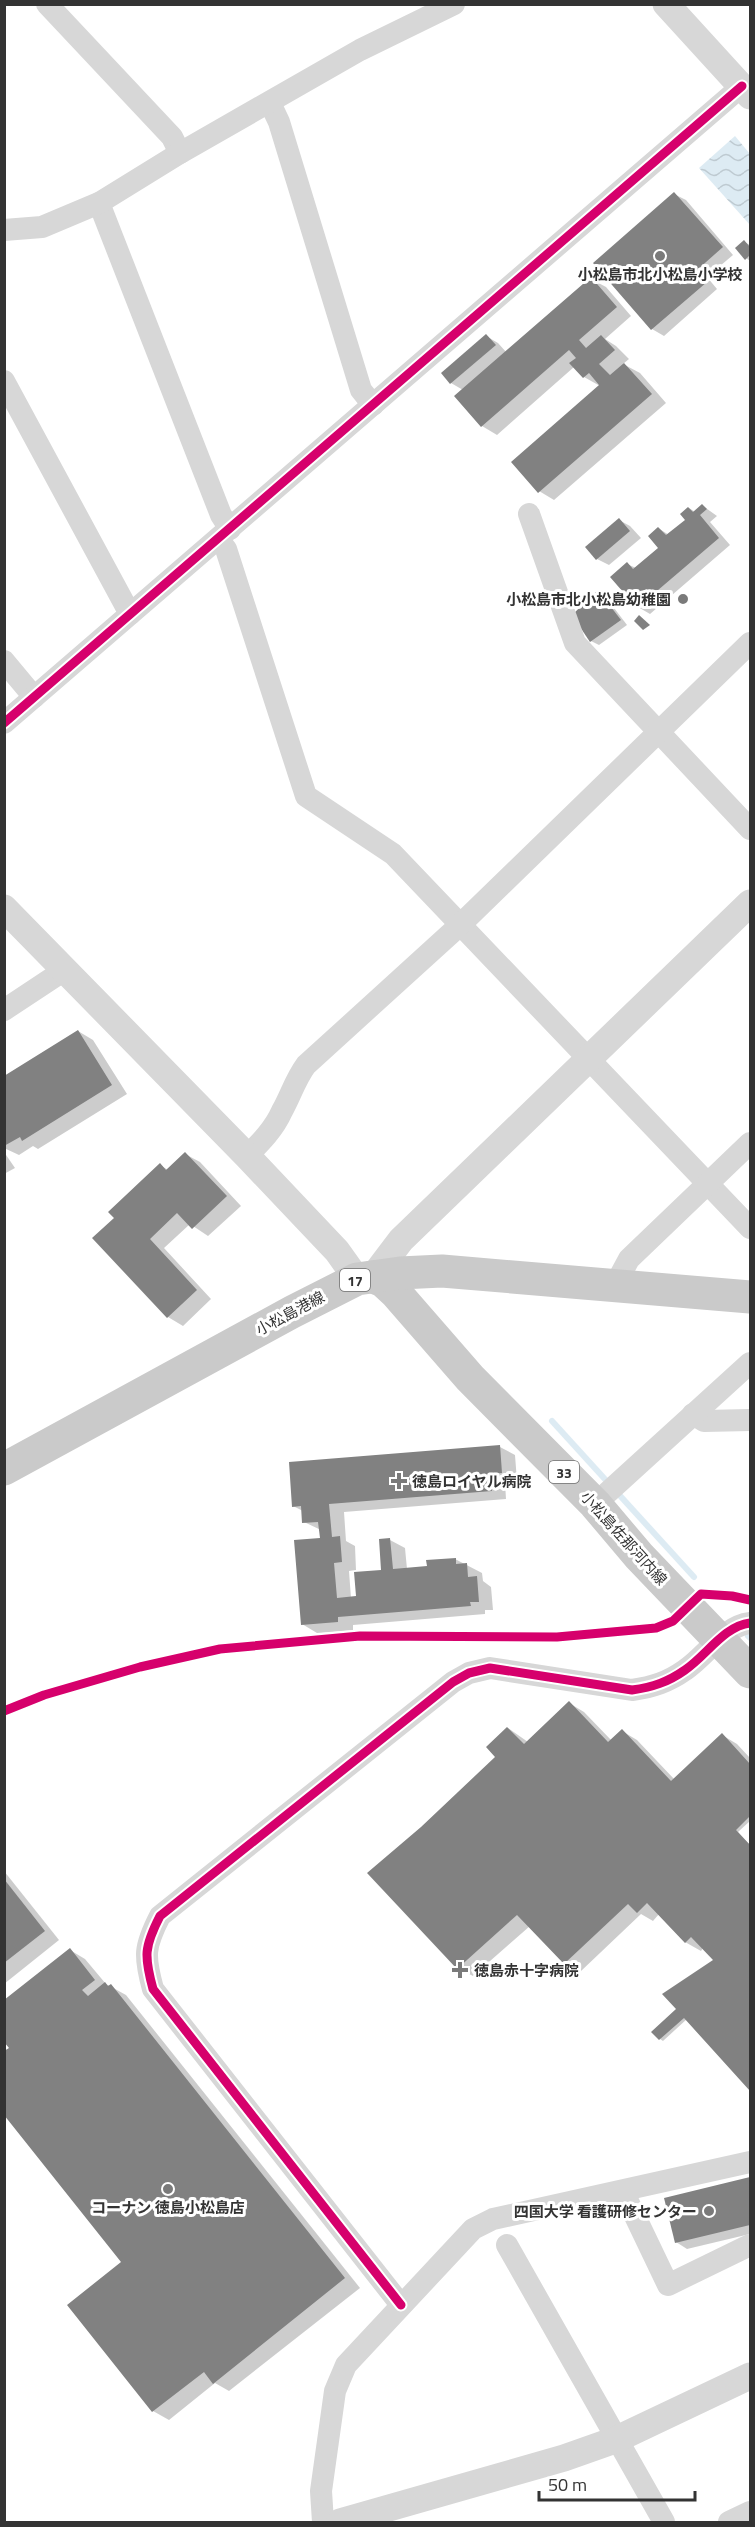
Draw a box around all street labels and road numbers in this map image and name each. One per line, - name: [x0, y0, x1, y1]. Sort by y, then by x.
- road number: 17: [340, 1269, 370, 1291]
- street label: 小松島港線: [251, 1285, 329, 1341]
- road number: 33: [549, 1461, 579, 1483]
- street label: 小松島佐那河内線: [575, 1486, 673, 1590]

